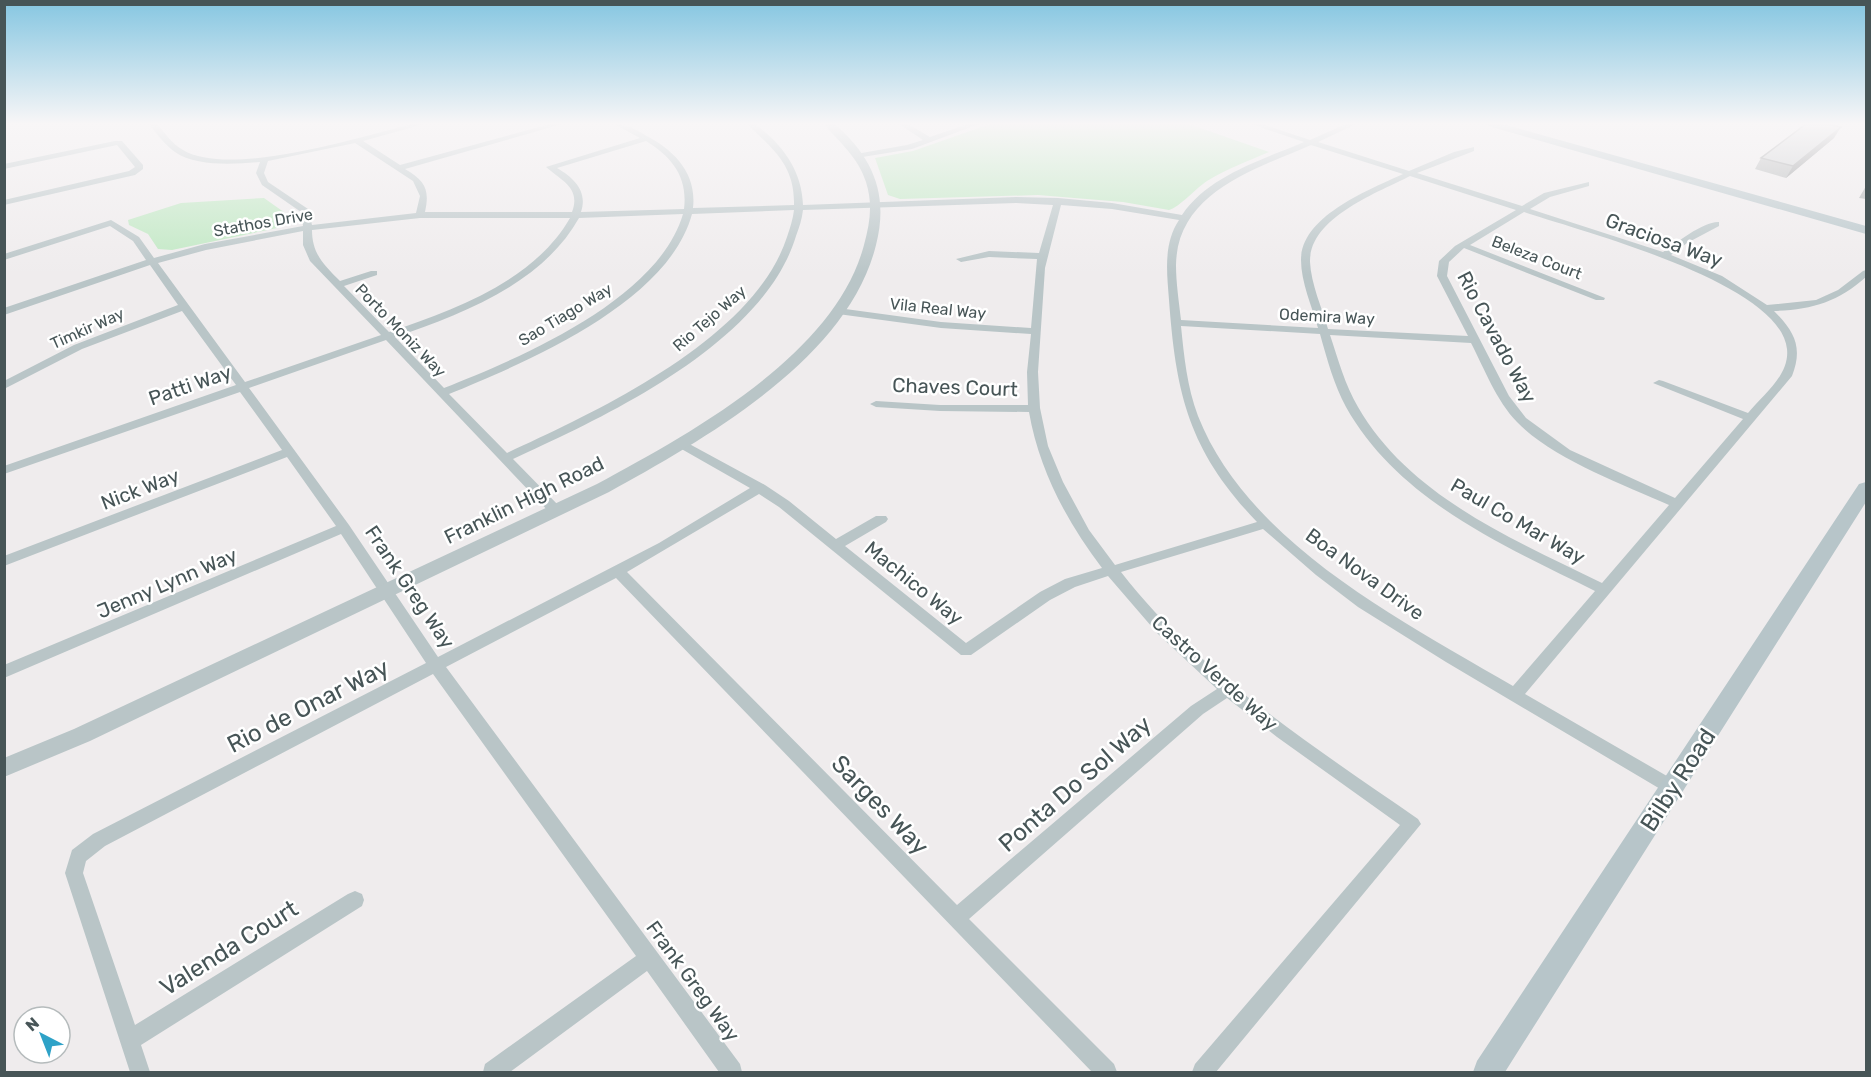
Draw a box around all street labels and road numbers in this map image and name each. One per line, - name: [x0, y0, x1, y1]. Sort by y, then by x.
- street label: Stathos Drive: [212, 204, 314, 241]
- street label: Graciosa Way: [1602, 208, 1726, 272]
- street label: Beleza Court: [1489, 232, 1585, 283]
- street label: Rio Cavado Way: [1452, 267, 1542, 407]
- street label: Sao Tiago Way: [515, 279, 616, 350]
- street label: Porto Moniz Way: [351, 280, 450, 381]
- street label: Rio Tejo Way: [669, 281, 750, 355]
- street label: Vila Real Way: [889, 294, 987, 323]
- street label: Timkir Way: [47, 304, 127, 353]
- street label: Odemira Way: [1279, 305, 1375, 329]
- street label: Patti Way: [145, 360, 235, 410]
- street label: Chaves Court: [892, 373, 1018, 401]
- street label: Franklin High Road: [440, 451, 608, 549]
- street label: Nick Way: [97, 463, 183, 515]
- street label: Paul Co Mar Way: [1447, 473, 1589, 569]
- street label: Frank Greg Way: [360, 521, 460, 653]
- street label: Boa Nova Drive: [1301, 523, 1429, 625]
- street label: Machico Way: [860, 536, 968, 630]
- street label: Jenny Lynn Way: [93, 543, 241, 623]
- street label: Castro Verde Way: [1147, 610, 1283, 736]
- street label: Rio de Onar Way: [222, 653, 394, 759]
- street label: Ponta Do Sol Way: [993, 710, 1157, 858]
- street label: Bilby Road: [1634, 723, 1722, 837]
- street label: Sarges Way: [826, 749, 934, 861]
- street label: Valenda Court: [155, 894, 303, 1002]
- street label: Frank Greg Way: [641, 916, 745, 1046]

